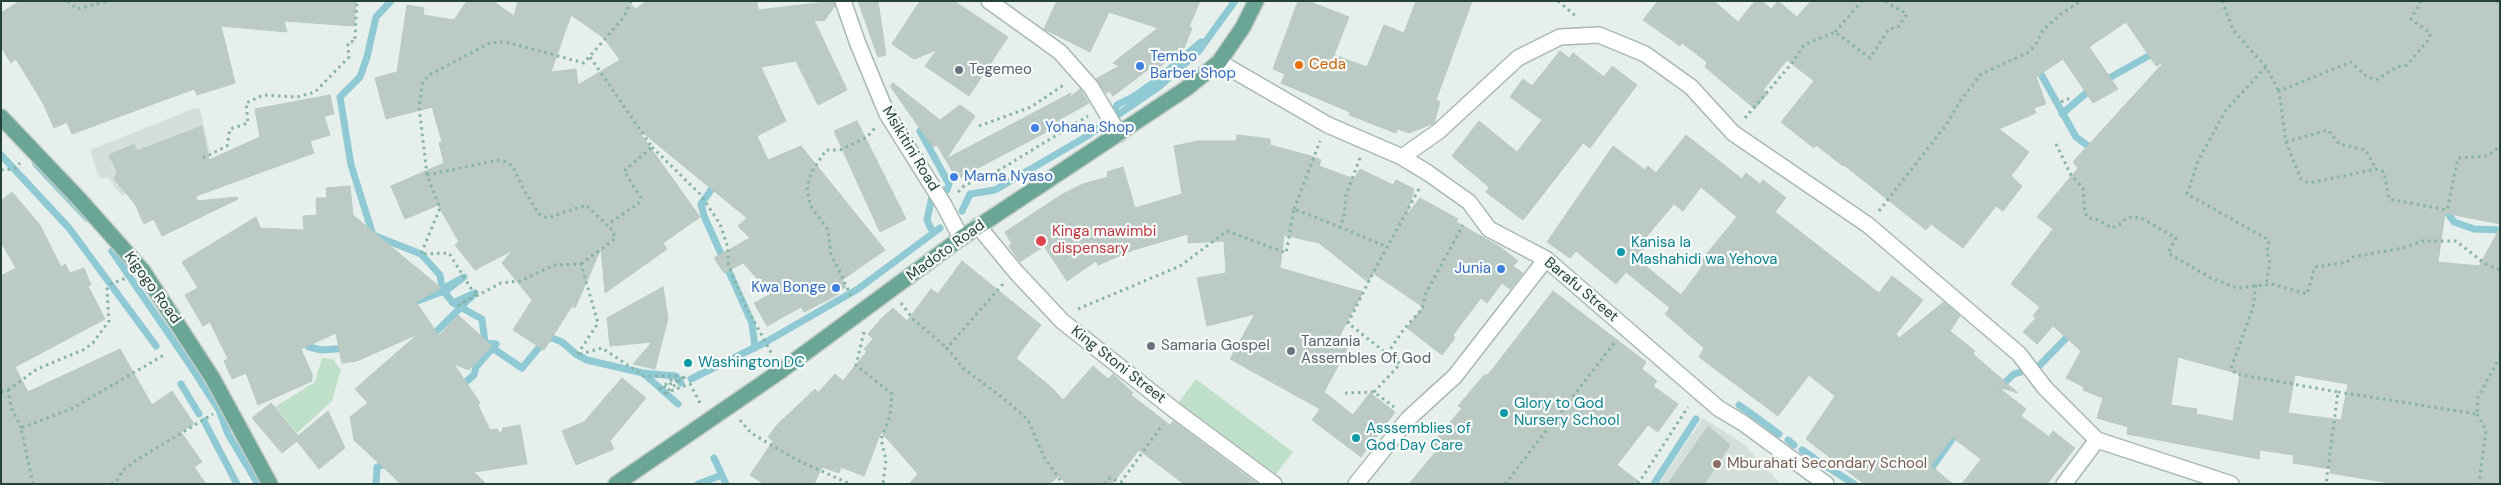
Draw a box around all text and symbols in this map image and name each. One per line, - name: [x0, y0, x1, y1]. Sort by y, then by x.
- place label: Tembo Barber Shop: [1150, 48, 1236, 83]
- place label: Ceda: [1309, 56, 1346, 74]
- marker: Ceda: [1293, 59, 1305, 71]
- marker: Tembo Barber Shop: [1134, 60, 1146, 72]
- place label: Tegemeo: [969, 61, 1032, 79]
- marker: Tegemeo: [953, 64, 965, 76]
- street label: Msikitini Road: [878, 103, 942, 195]
- place label: Yohana Shop: [1045, 119, 1134, 137]
- marker: Yohana Shop: [1029, 122, 1041, 134]
- place label: Mama Nyaso: [964, 168, 1053, 186]
- marker: Mama Nyaso: [948, 171, 960, 183]
- street label: Madoto Road: [903, 217, 989, 285]
- place label: Kinga mawimbi dispensary: [1052, 223, 1156, 258]
- marker: Kinga mawimbi dispensary: [1034, 234, 1048, 248]
- place label: Kanisa la Mashahidi wa Yehova: [1631, 234, 1777, 269]
- marker: Kanisa la Mashahidi wa Yehova: [1615, 246, 1627, 258]
- street label: Kigogo Road: [120, 248, 184, 328]
- street label: Barafu Street: [1540, 254, 1622, 326]
- place label: Junia: [1455, 260, 1491, 278]
- marker: Junia: [1495, 263, 1507, 275]
- place label: Kwa Bonge: [751, 279, 826, 297]
- marker: Kwa Bonge: [830, 282, 842, 294]
- street label: King Stoni Street: [1067, 322, 1169, 408]
- place label: Tanzania Assembles Of God: [1301, 333, 1431, 368]
- place label: Samaria Gospel: [1161, 337, 1270, 355]
- marker: Samaria Gospel: [1145, 340, 1157, 352]
- marker: Tanzania Assembles Of God: [1285, 345, 1297, 357]
- place label: Washington DC: [698, 354, 805, 372]
- marker: Washington DC: [682, 357, 694, 369]
- place label: Glory to God Nursery School: [1514, 395, 1619, 430]
- marker: Glory to God Nursery School: [1498, 407, 1510, 419]
- place label: Asssemblies of God Day Care: [1366, 420, 1471, 455]
- marker: Asssemblies of God Day Care: [1350, 432, 1362, 444]
- place label: Mburahati Secondary School: [1727, 455, 1927, 473]
- marker: Mburahati Secondary School: [1711, 458, 1723, 470]

